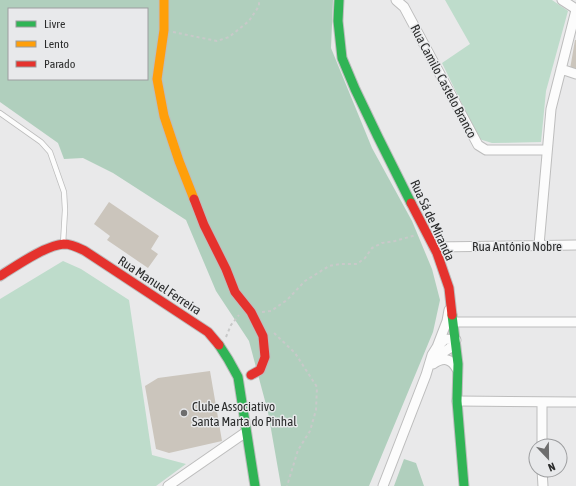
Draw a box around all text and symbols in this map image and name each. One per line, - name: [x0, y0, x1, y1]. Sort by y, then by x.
- legend: [8, 8, 148, 80]
- text: Livre: [44, 17, 65, 31]
- street label: Rua Camilo Castelo Branco: [407, 22, 480, 141]
- text: Lento: [44, 37, 69, 51]
- text: Parado: [44, 57, 76, 71]
- street label: Rua Sá de Miranda: [407, 177, 458, 263]
- street label: Rua António Nobre: [472, 239, 562, 254]
- street label: Rua Manuel Ferreira: [115, 253, 204, 318]
- place label: Clube Associativo Santa Marta do Pinhal: [192, 399, 297, 429]
- marker: Clube Associativo Santa Marta do Pinhal: [179, 408, 189, 418]
- north arrow: [528, 438, 568, 478]
- text: N: [546, 460, 557, 474]

